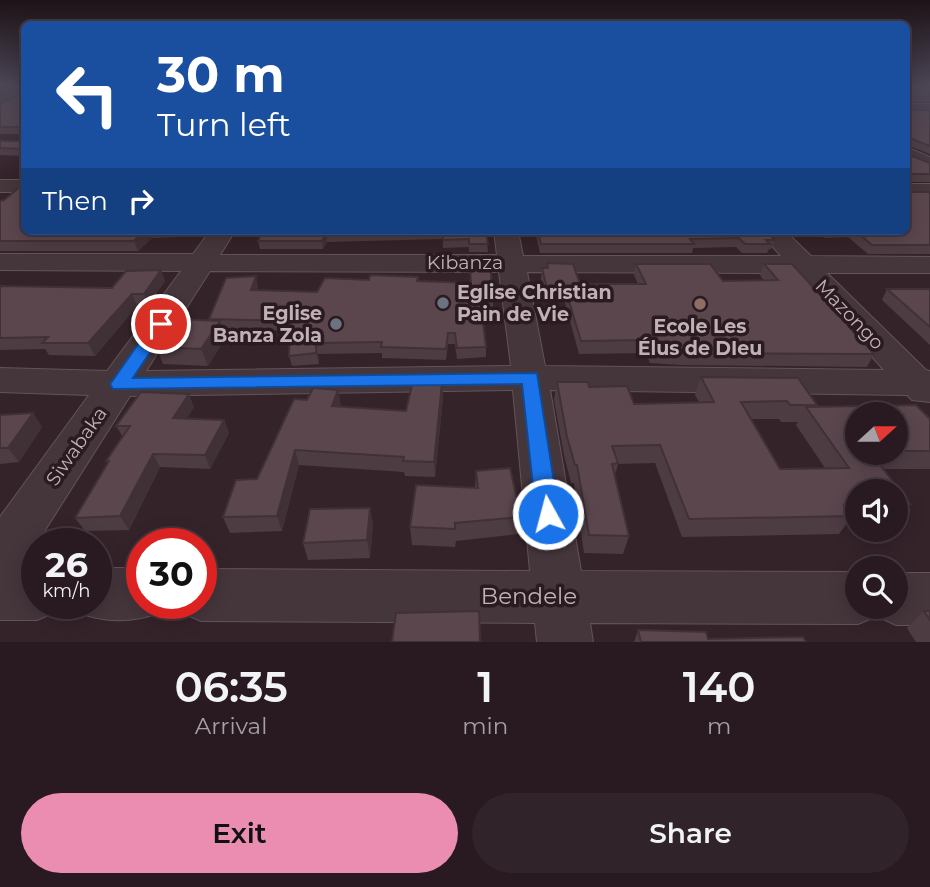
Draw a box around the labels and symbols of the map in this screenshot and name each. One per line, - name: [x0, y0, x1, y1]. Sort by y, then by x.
- street label: Kibanza: [427, 251, 503, 274]
- street label: Mazongo: [811, 274, 889, 354]
- place label: Eglise Christian Pain de Vie: [457, 281, 612, 326]
- pin: [131, 294, 191, 354]
- marker: Eglise Christian Pain de Vie: [435, 295, 451, 311]
- marker: Ecole Les Élus de DIeu: [692, 296, 708, 312]
- place label: Eglise Banza Zola: [213, 302, 322, 347]
- place label: Ecole Les Élus de DIeu: [638, 315, 762, 360]
- marker: Eglise Banza Zola: [328, 316, 344, 332]
- north arrow: [845, 402, 908, 466]
- street label: Siwabaka: [41, 403, 112, 490]
- position arrow: [511, 477, 585, 551]
- speed limit sign: 30: [126, 528, 217, 619]
- street label: Bendele: [481, 582, 577, 610]

